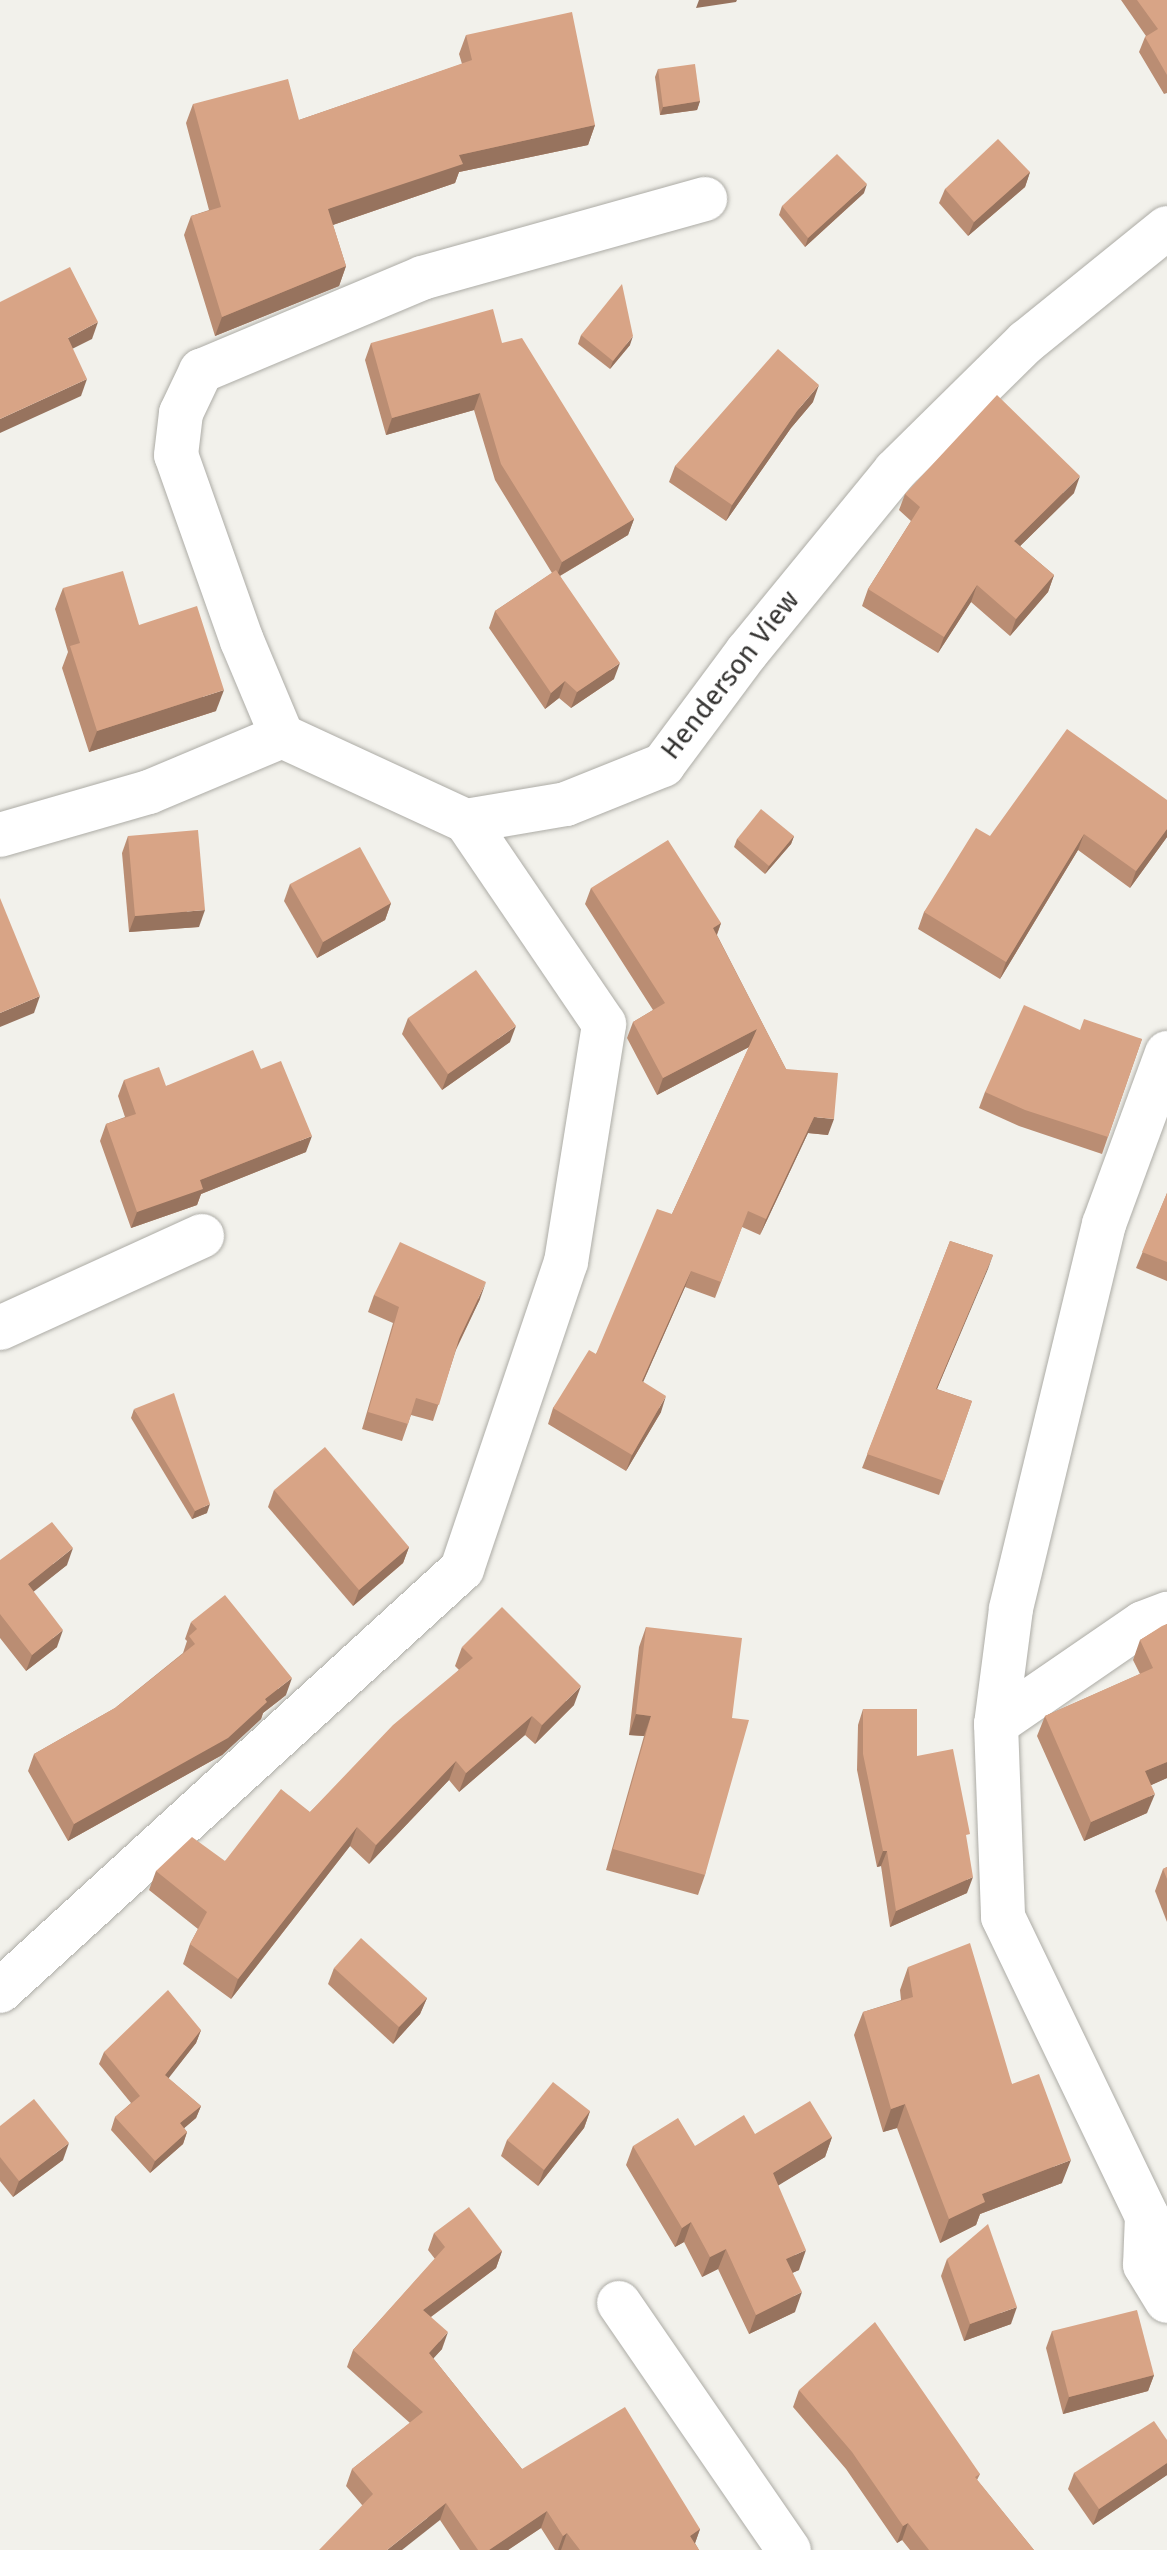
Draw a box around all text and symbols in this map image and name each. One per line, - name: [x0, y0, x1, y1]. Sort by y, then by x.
- street label: Henderson View: [654, 584, 806, 766]

